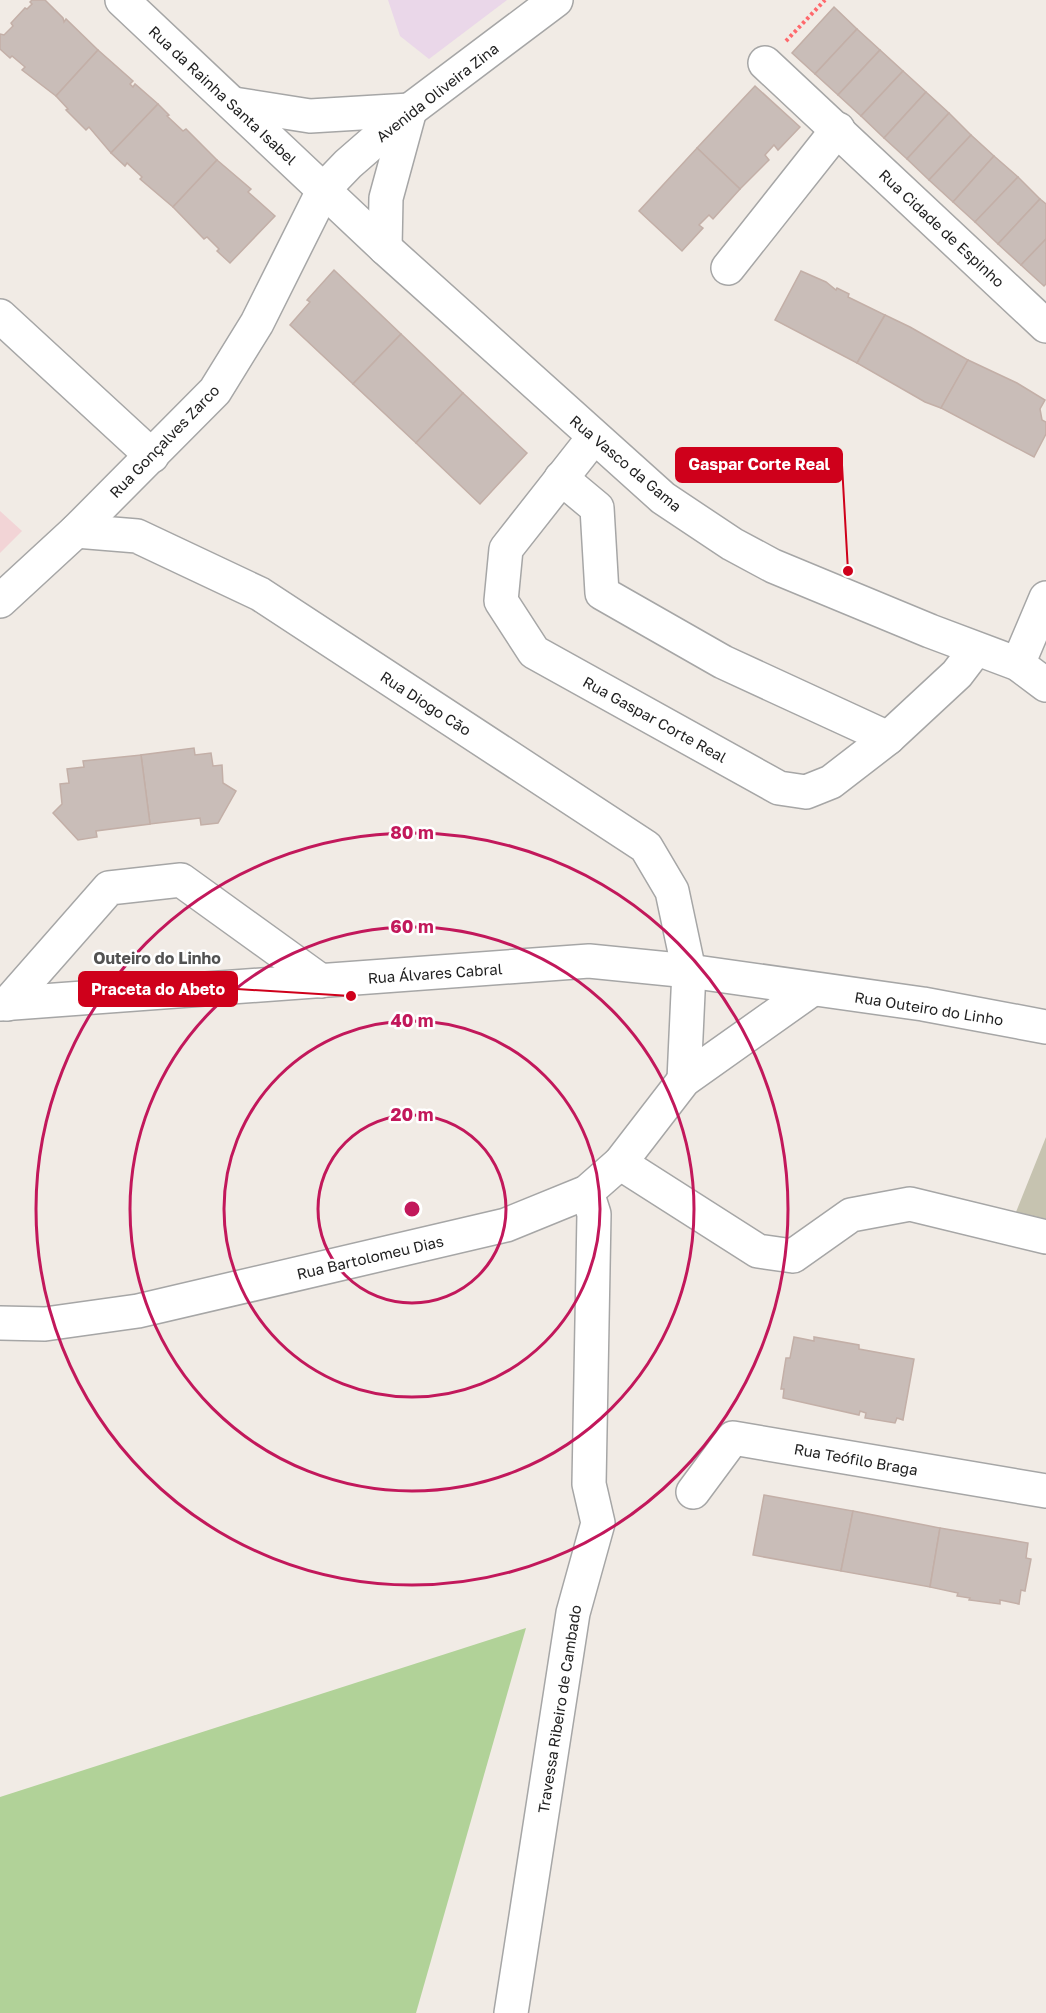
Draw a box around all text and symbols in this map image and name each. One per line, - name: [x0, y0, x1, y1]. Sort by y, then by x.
- street label: Rua da Rainha Santa Isabel: [146, 22, 301, 168]
- street label: Avenida Oliveira Zina: [372, 39, 502, 145]
- street label: Rua Cidade de Espinho: [876, 165, 1008, 291]
- street label: Rua Gonçalves Zarco: [105, 381, 223, 501]
- street label: Rua Vasco da Gama: [567, 411, 685, 515]
- callout: Gaspar Corte Real: [676, 448, 842, 482]
- text: Gaspar Corte Real: [688, 454, 830, 474]
- street label: Rua Diogo Cão: [377, 667, 475, 739]
- street label: Rua Gaspar Corte Real: [580, 672, 730, 766]
- text: 80 m: [390, 821, 434, 843]
- text: 60 m: [390, 915, 434, 937]
- district label: Outeiro do Linho: [93, 948, 221, 968]
- street label: Rua Álvares Cabral: [367, 959, 503, 987]
- callout: Praceta do Abeto: [79, 972, 237, 1006]
- text: Praceta do Abeto: [91, 979, 226, 999]
- street label: Rua Outeiro do Linho: [853, 987, 1005, 1029]
- text: 40 m: [390, 1009, 434, 1031]
- text: 20 m: [391, 1103, 433, 1125]
- centre of rings: [402, 1199, 422, 1219]
- street label: Rua Bartolomeu Dias: [295, 1231, 445, 1283]
- street label: Rua Teófilo Braga: [793, 1439, 919, 1479]
- street label: Travessa Ribeiro de Cambado: [534, 1603, 584, 1815]

